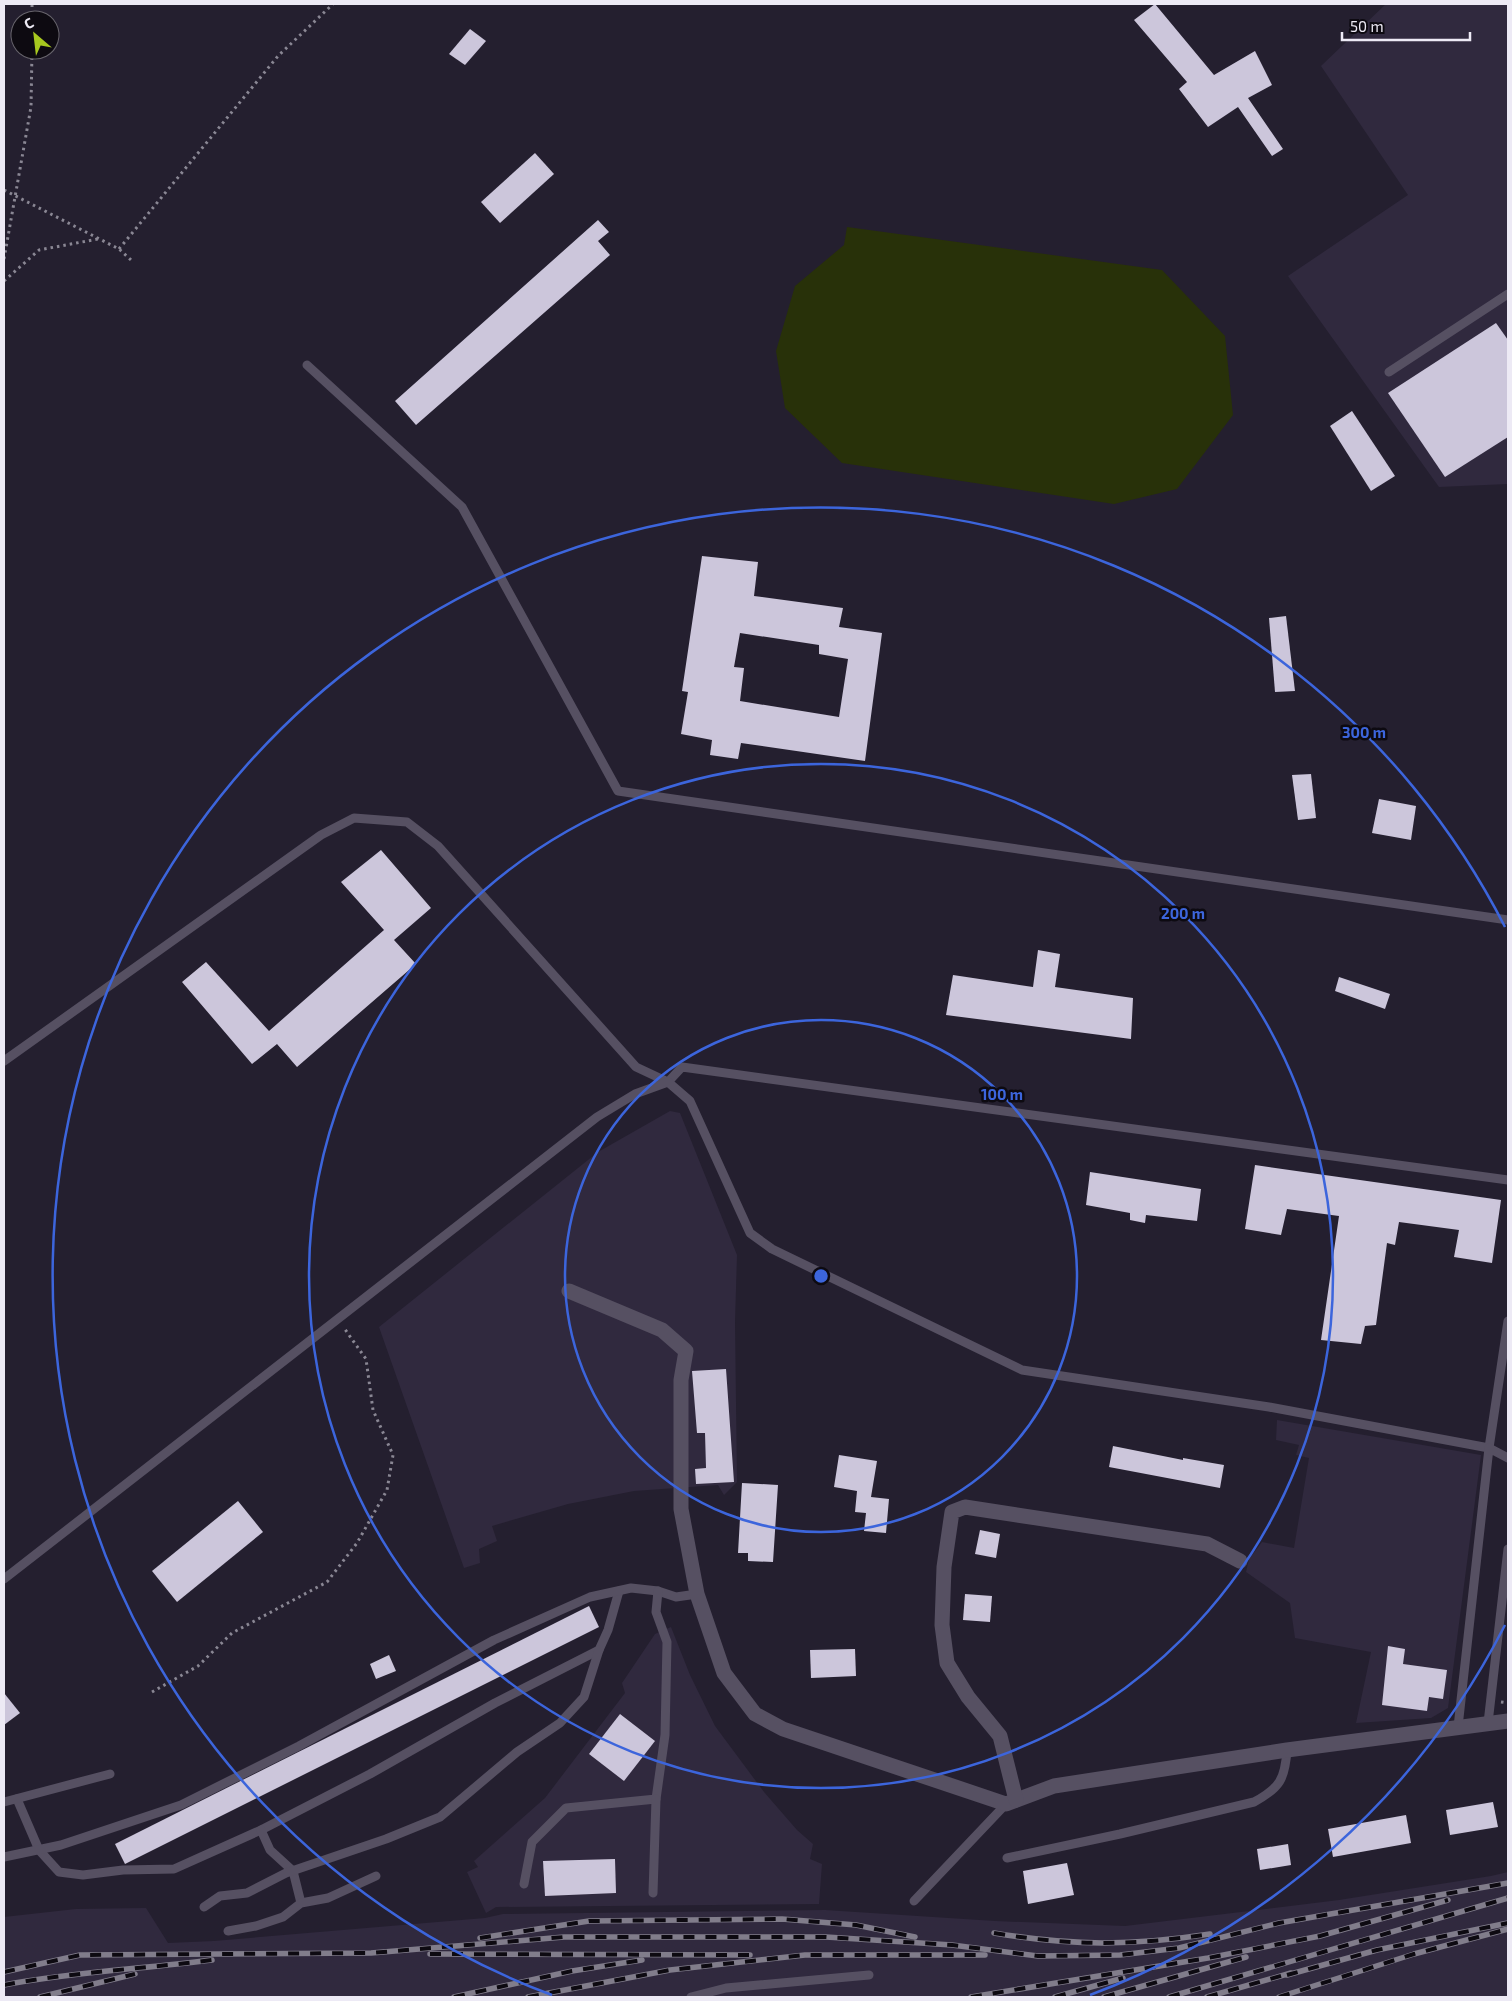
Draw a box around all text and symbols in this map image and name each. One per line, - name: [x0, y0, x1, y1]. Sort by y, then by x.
- north arrow: [10, 10, 60, 60]
- scale bar: [1342, 10, 1470, 42]
- text: С: [21, 14, 36, 33]
- text: 50 m: [1350, 17, 1384, 35]
- text: 300 m: [1342, 723, 1386, 741]
- text: 200 m: [1161, 904, 1205, 922]
- text: 100 m: [981, 1085, 1023, 1103]
- centre of rings: [812, 1267, 830, 1285]

